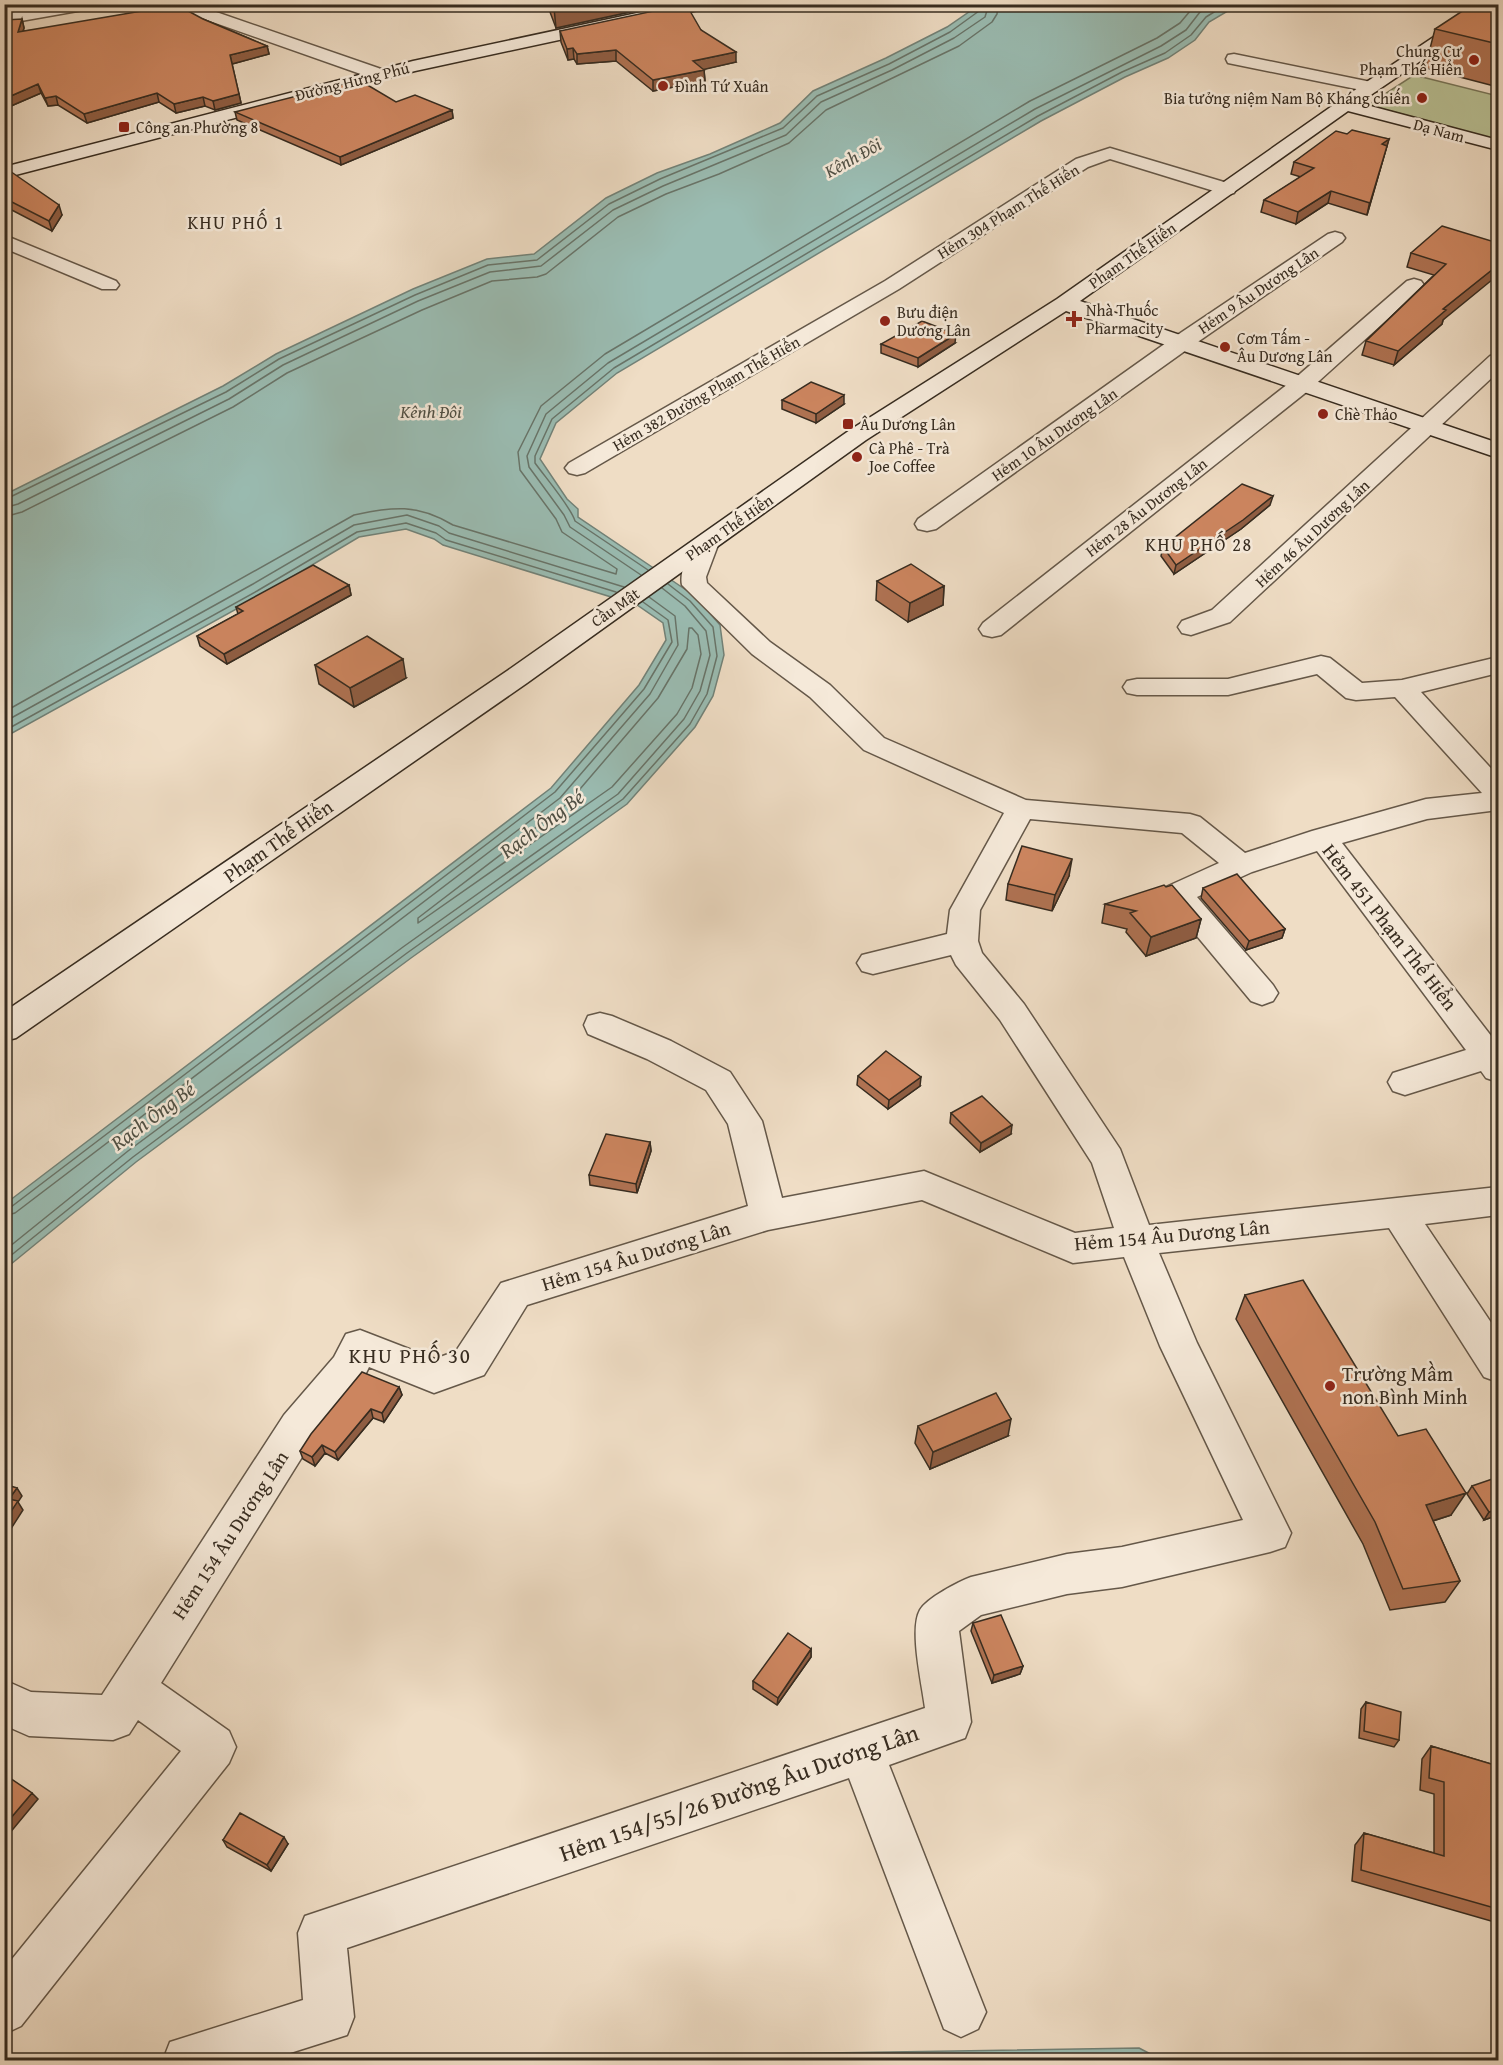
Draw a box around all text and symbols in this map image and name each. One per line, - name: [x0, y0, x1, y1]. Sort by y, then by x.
- place label: Chung Cư Phạm Thế Hiển: [1360, 39, 1463, 81]
- marker: Chung Cư Phạm Thế Hiển: [1467, 53, 1481, 67]
- street label: Đường Hưng Phú: [292, 55, 412, 107]
- place label: Đình Tứ Xuân: [675, 74, 768, 98]
- marker: Đình Tứ Xuân: [656, 79, 670, 93]
- place label: Bia tưởng niệm Nam Bộ Kháng chiến: [1164, 86, 1410, 110]
- marker: Bia tưởng niệm Nam Bộ Kháng chiến: [1415, 91, 1429, 105]
- street label: Dạ Nam: [1411, 112, 1467, 148]
- place label: Công an Phường 8: [136, 115, 258, 139]
- marker: Công an Phường 8: [117, 120, 131, 134]
- water label: Kênh Đôi: [818, 131, 887, 185]
- street label: Hẻm 304 Phạm Thế Hiển: [932, 157, 1084, 265]
- district label: KHU PHỐ 1: [187, 208, 285, 236]
- street label: Phạm Thế Hiển: [1083, 216, 1181, 294]
- street label: Hẻm 9 Âu Dương Lân: [1193, 241, 1323, 339]
- place label: Nhà Thuốc Pharmacity: [1086, 298, 1164, 340]
- place label: Bưu điện Dương Lân: [897, 300, 971, 342]
- marker: Nhà Thuốc Pharmacity: [1067, 312, 1081, 326]
- marker: Bưu điện Dương Lân: [878, 314, 892, 328]
- place label: Cơm Tấm - Âu Dương Lân: [1237, 326, 1332, 368]
- street label: Hẻm 382 Đường Phạm Thế Hiển: [608, 329, 804, 457]
- marker: Cơm Tấm - Âu Dương Lân: [1218, 340, 1232, 354]
- street label: Hẻm 10 Âu Dương Lân: [986, 381, 1122, 487]
- water label: Kênh Đôi: [399, 398, 462, 425]
- place label: Chè Thảo: [1335, 402, 1397, 426]
- marker: Chè Thảo: [1316, 407, 1330, 421]
- place label: Âu Dương Lân: [860, 412, 955, 436]
- marker: Âu Dương Lân: [841, 417, 855, 431]
- place label: Cà Phê - Trà Joe Coffee: [867, 436, 950, 478]
- marker: Cà Phê - Trà Joe Coffee: [850, 450, 864, 464]
- street label: Hẻm 28 Âu Dương Lân: [1080, 452, 1212, 562]
- street label: Hẻm 46 Âu Dương Lân: [1249, 473, 1375, 593]
- street label: Phạm Thế Hiển: [680, 488, 778, 566]
- district label: KHU PHỐ 28: [1145, 530, 1253, 558]
- street label: Cầu Mật: [586, 581, 645, 633]
- water label: Rạch Ông Bé: [492, 781, 591, 866]
- street label: Phạm Thế Hiển: [217, 792, 338, 889]
- street label: Hẻm 451 Phạm Thế Hiển: [1316, 837, 1465, 1016]
- water label: Rạch Ông Bé: [103, 1073, 202, 1158]
- street label: Hẻm 154 Âu Dương Lân: [1073, 1212, 1271, 1257]
- street label: Hẻm 154 Âu Dương Lân: [538, 1213, 734, 1298]
- district label: KHU PHỐ 30: [349, 1340, 471, 1371]
- place label: Trường Mầm non Bình Minh: [1342, 1359, 1467, 1411]
- marker: Trường Mầm non Bình Minh: [1323, 1379, 1337, 1393]
- street label: Hẻm 154 Âu Dương Lân: [164, 1445, 295, 1625]
- street label: Hẻm 154/55/26 Đường Âu Dương Lân: [555, 1714, 924, 1871]

